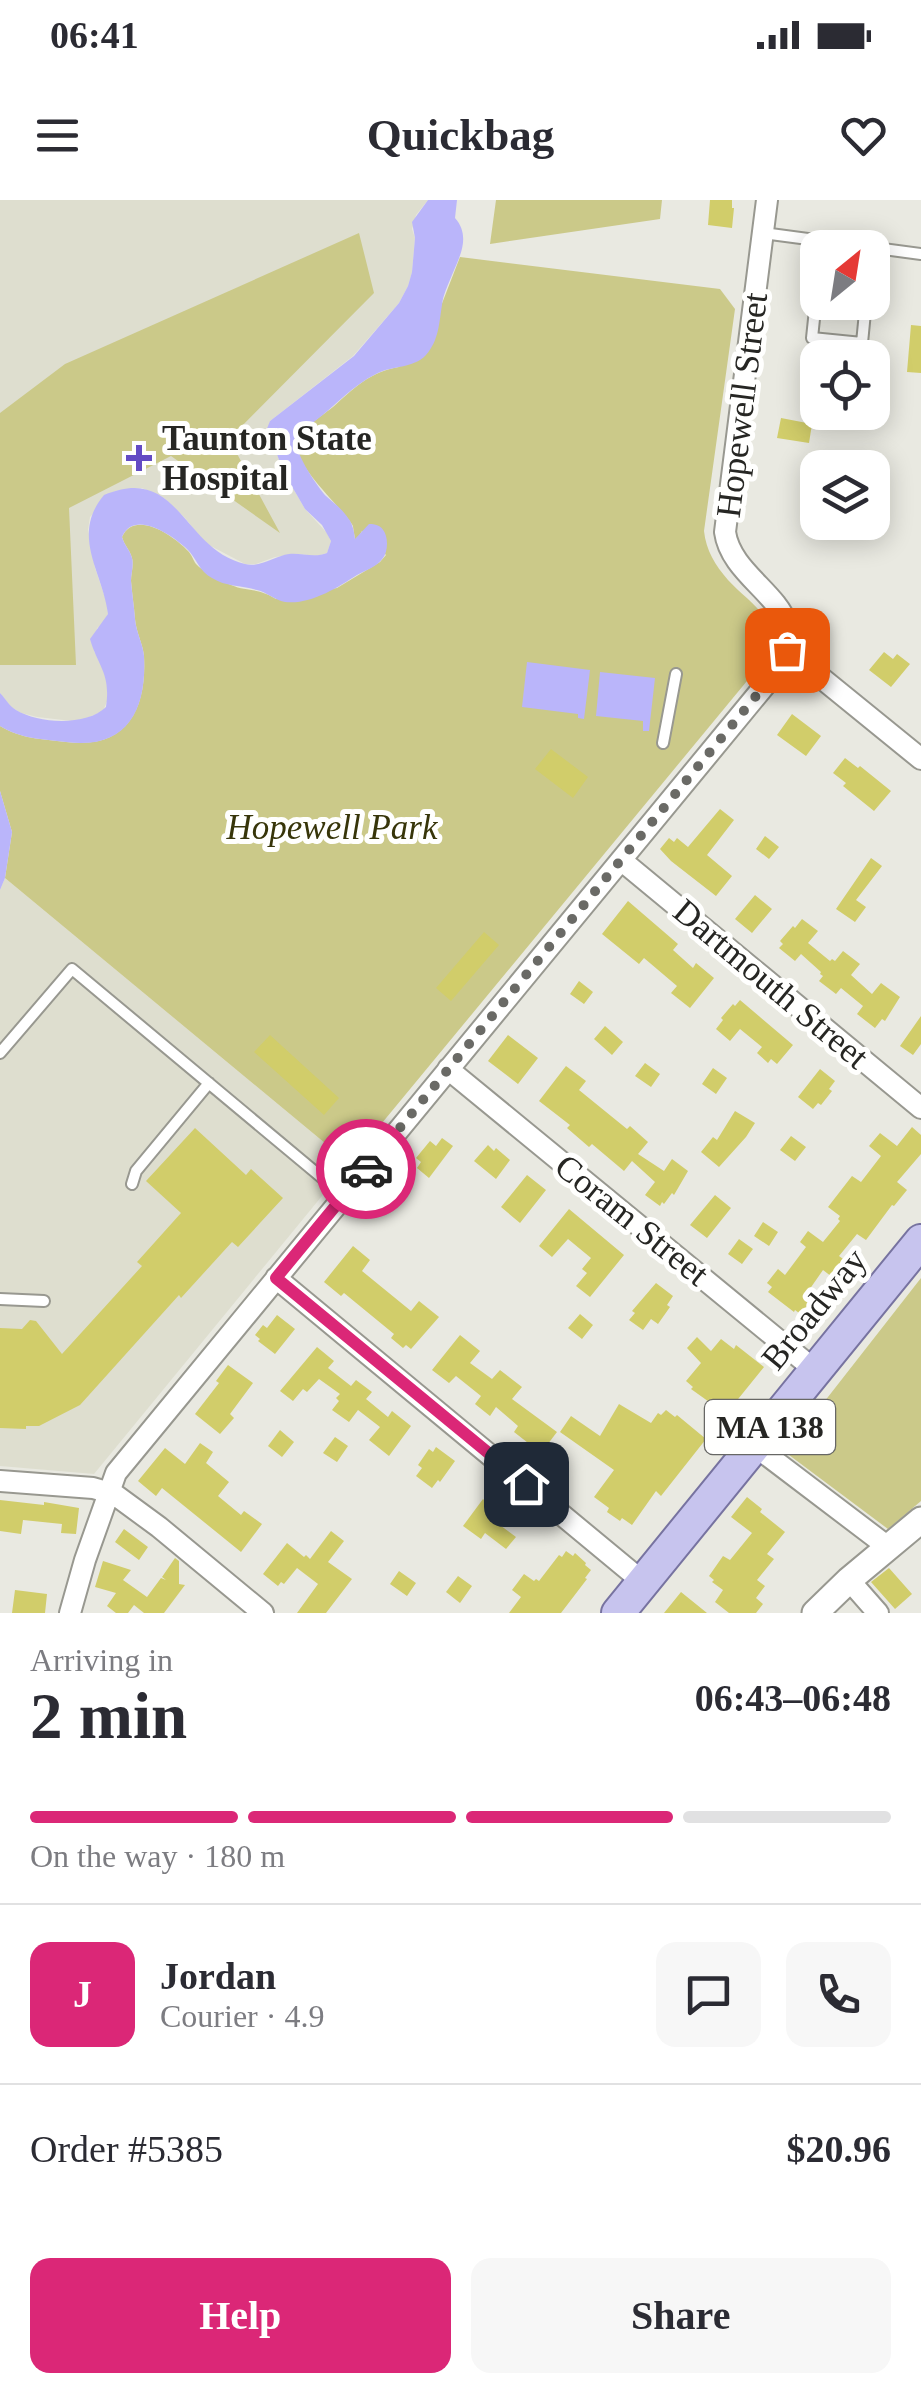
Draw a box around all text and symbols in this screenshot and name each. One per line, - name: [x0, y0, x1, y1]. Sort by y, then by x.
- text: 06:41: [50, 14, 139, 56]
- icon: menu: [30, 108, 85, 163]
- icon: heart: [836, 108, 891, 163]
- text: Quickbag: [367, 110, 554, 160]
- north arrow: [800, 230, 890, 320]
- map controls: [800, 230, 890, 540]
- street label: Hopewell Street: [709, 290, 775, 520]
- button: locate: [800, 340, 890, 430]
- place label: Taunton State Hospital: [162, 419, 372, 498]
- marker: Taunton State Hospital: [126, 445, 152, 471]
- button: layers: [800, 450, 890, 540]
- pin: [745, 608, 830, 693]
- icon: bag: [760, 623, 815, 678]
- park label: Hopewell Park: [226, 808, 439, 847]
- street label: Dartmouth Street: [666, 891, 876, 1077]
- courier: [316, 1119, 416, 1219]
- icon: car: [339, 1142, 394, 1197]
- street label: Coram Street: [548, 1146, 717, 1294]
- street label: Broadway: [754, 1240, 875, 1377]
- road number: MA 138: [705, 1400, 835, 1454]
- pin: [484, 1442, 569, 1527]
- icon: home: [499, 1457, 554, 1512]
- text: Arriving in: [30, 1642, 173, 1678]
- text: 06:43–06:48: [695, 1677, 891, 1719]
- text: 2 min: [30, 1680, 187, 1752]
- text: On the way · 180 m: [30, 1838, 285, 1874]
- button: chat: [656, 1942, 761, 2047]
- button: phone: [786, 1942, 891, 2047]
- text: Jordan: [160, 1955, 276, 1997]
- text: J: [73, 1973, 92, 2015]
- text: Courier · 4.9: [160, 1998, 324, 2034]
- text: Order #5385: [30, 2128, 223, 2170]
- text: $20.96: [787, 2128, 891, 2170]
- button: Help: [30, 2258, 451, 2373]
- button: Share: [471, 2258, 891, 2373]

